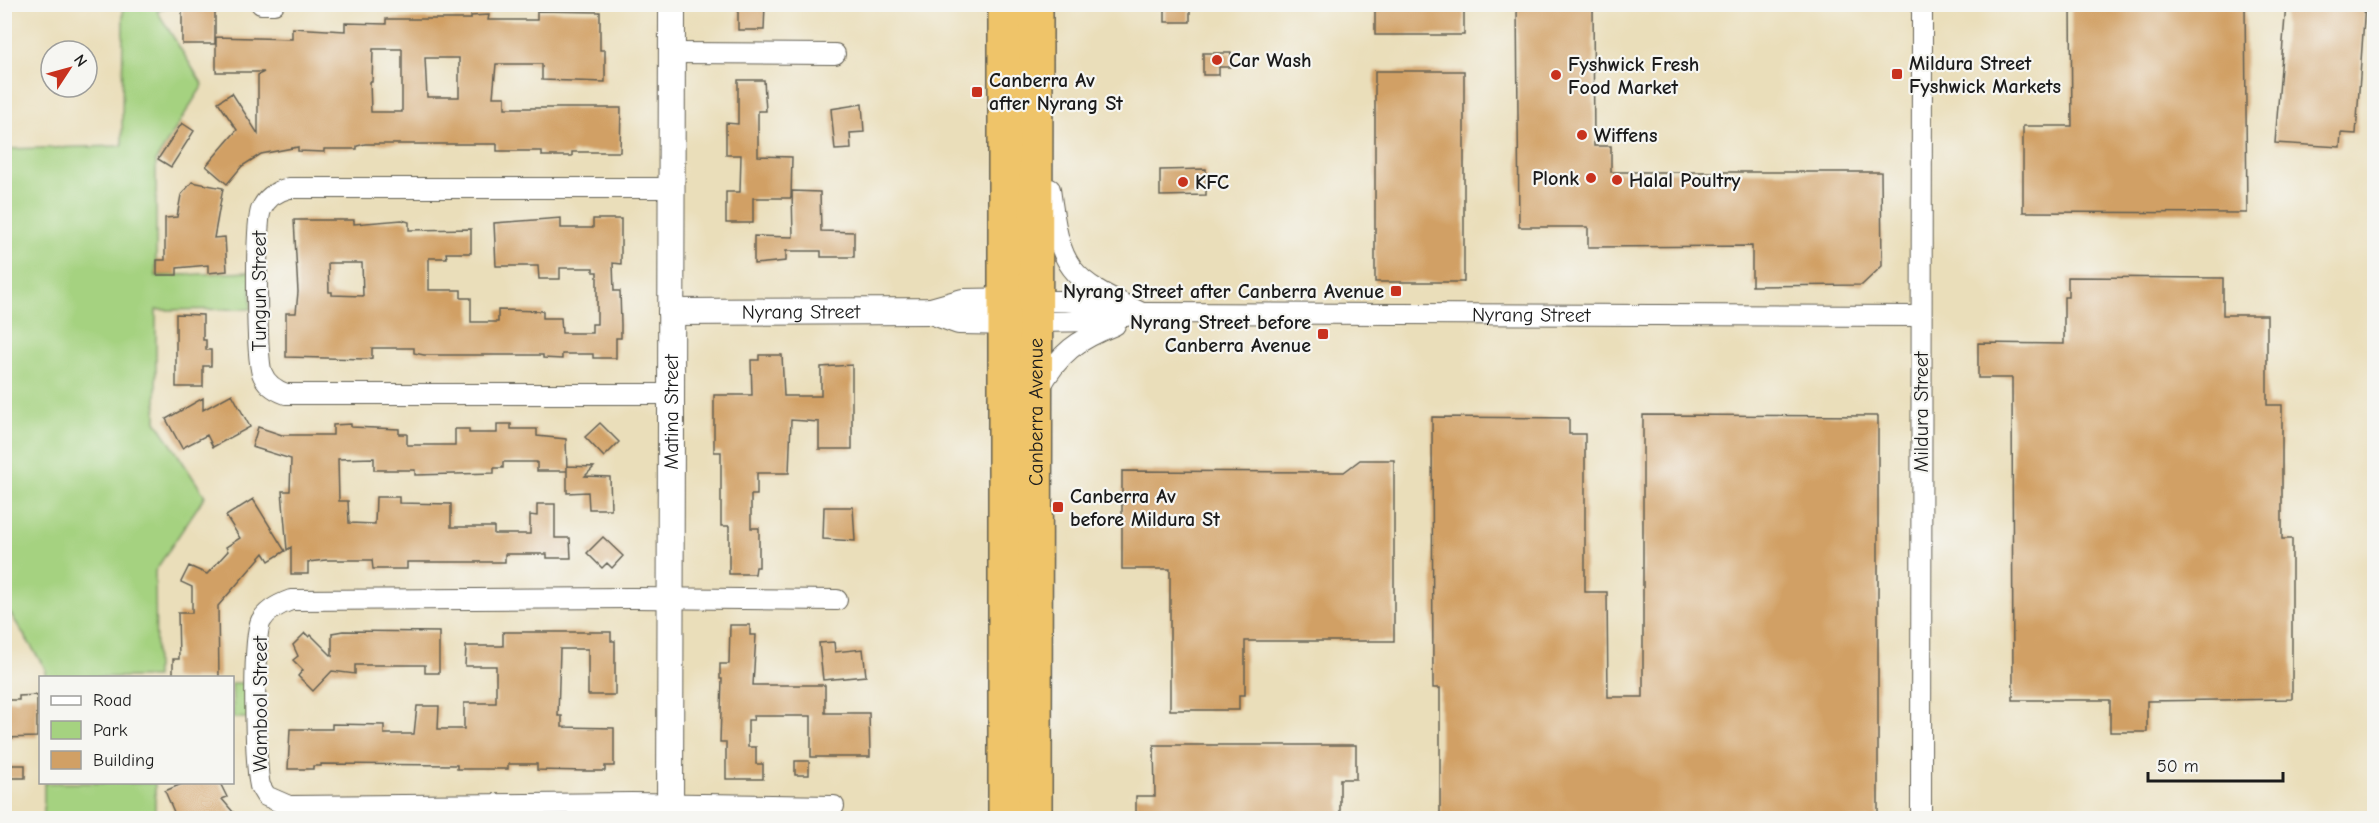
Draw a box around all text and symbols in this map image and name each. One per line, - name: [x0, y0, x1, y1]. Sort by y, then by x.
- north arrow: [39, 39, 99, 99]
- place label: Car Wash: [1229, 49, 1312, 72]
- text: N: [70, 51, 91, 70]
- place label: Mildura Street Fyshwick Markets: [1909, 52, 2061, 98]
- marker: Car Wash: [1210, 53, 1224, 67]
- place label: Fyshwick Fresh Food Market: [1568, 53, 1699, 99]
- marker: Mildura Street Fyshwick Markets: [1890, 67, 1904, 81]
- marker: Fyshwick Fresh Food Market: [1549, 68, 1563, 82]
- place label: Canberra Av after Nyrang St: [989, 69, 1123, 115]
- marker: Canberra Av after Nyrang St: [970, 85, 984, 99]
- place label: Wiffens: [1594, 124, 1657, 147]
- marker: Wiffens: [1575, 128, 1589, 142]
- place label: Plonk: [1532, 167, 1579, 190]
- place label: Halal Poultry: [1629, 169, 1741, 192]
- place label: KFC: [1195, 171, 1229, 194]
- marker: Plonk: [1584, 171, 1598, 185]
- marker: Halal Poultry: [1610, 173, 1624, 187]
- marker: KFC: [1176, 175, 1190, 189]
- street label: Tungun Street: [248, 230, 271, 351]
- place label: Nyrang Street after Canberra Avenue: [1063, 280, 1384, 303]
- marker: Nyrang Street after Canberra Avenue: [1389, 284, 1403, 298]
- street label: Nyrang Street: [742, 300, 862, 324]
- street label: Nyrang Street: [1472, 303, 1592, 327]
- place label: Nyrang Street before Canberra Avenue: [1130, 311, 1311, 357]
- marker: Nyrang Street before Canberra Avenue: [1316, 327, 1330, 341]
- street label: Canberra Avenue: [1024, 338, 1048, 486]
- street label: Mildura Street: [1910, 350, 1933, 473]
- street label: Matina Street: [660, 353, 683, 470]
- place label: Canberra Av before Mildura St: [1070, 485, 1220, 531]
- marker: Canberra Av before Mildura St: [1051, 500, 1065, 514]
- street label: Wambool Street: [249, 635, 272, 772]
- legend: [39, 676, 234, 784]
- text: Road: [93, 690, 132, 711]
- text: Park: [93, 720, 128, 741]
- scale bar: [2148, 745, 2283, 783]
- text: Building: [93, 750, 155, 771]
- text: 50 m: [2157, 756, 2199, 777]

